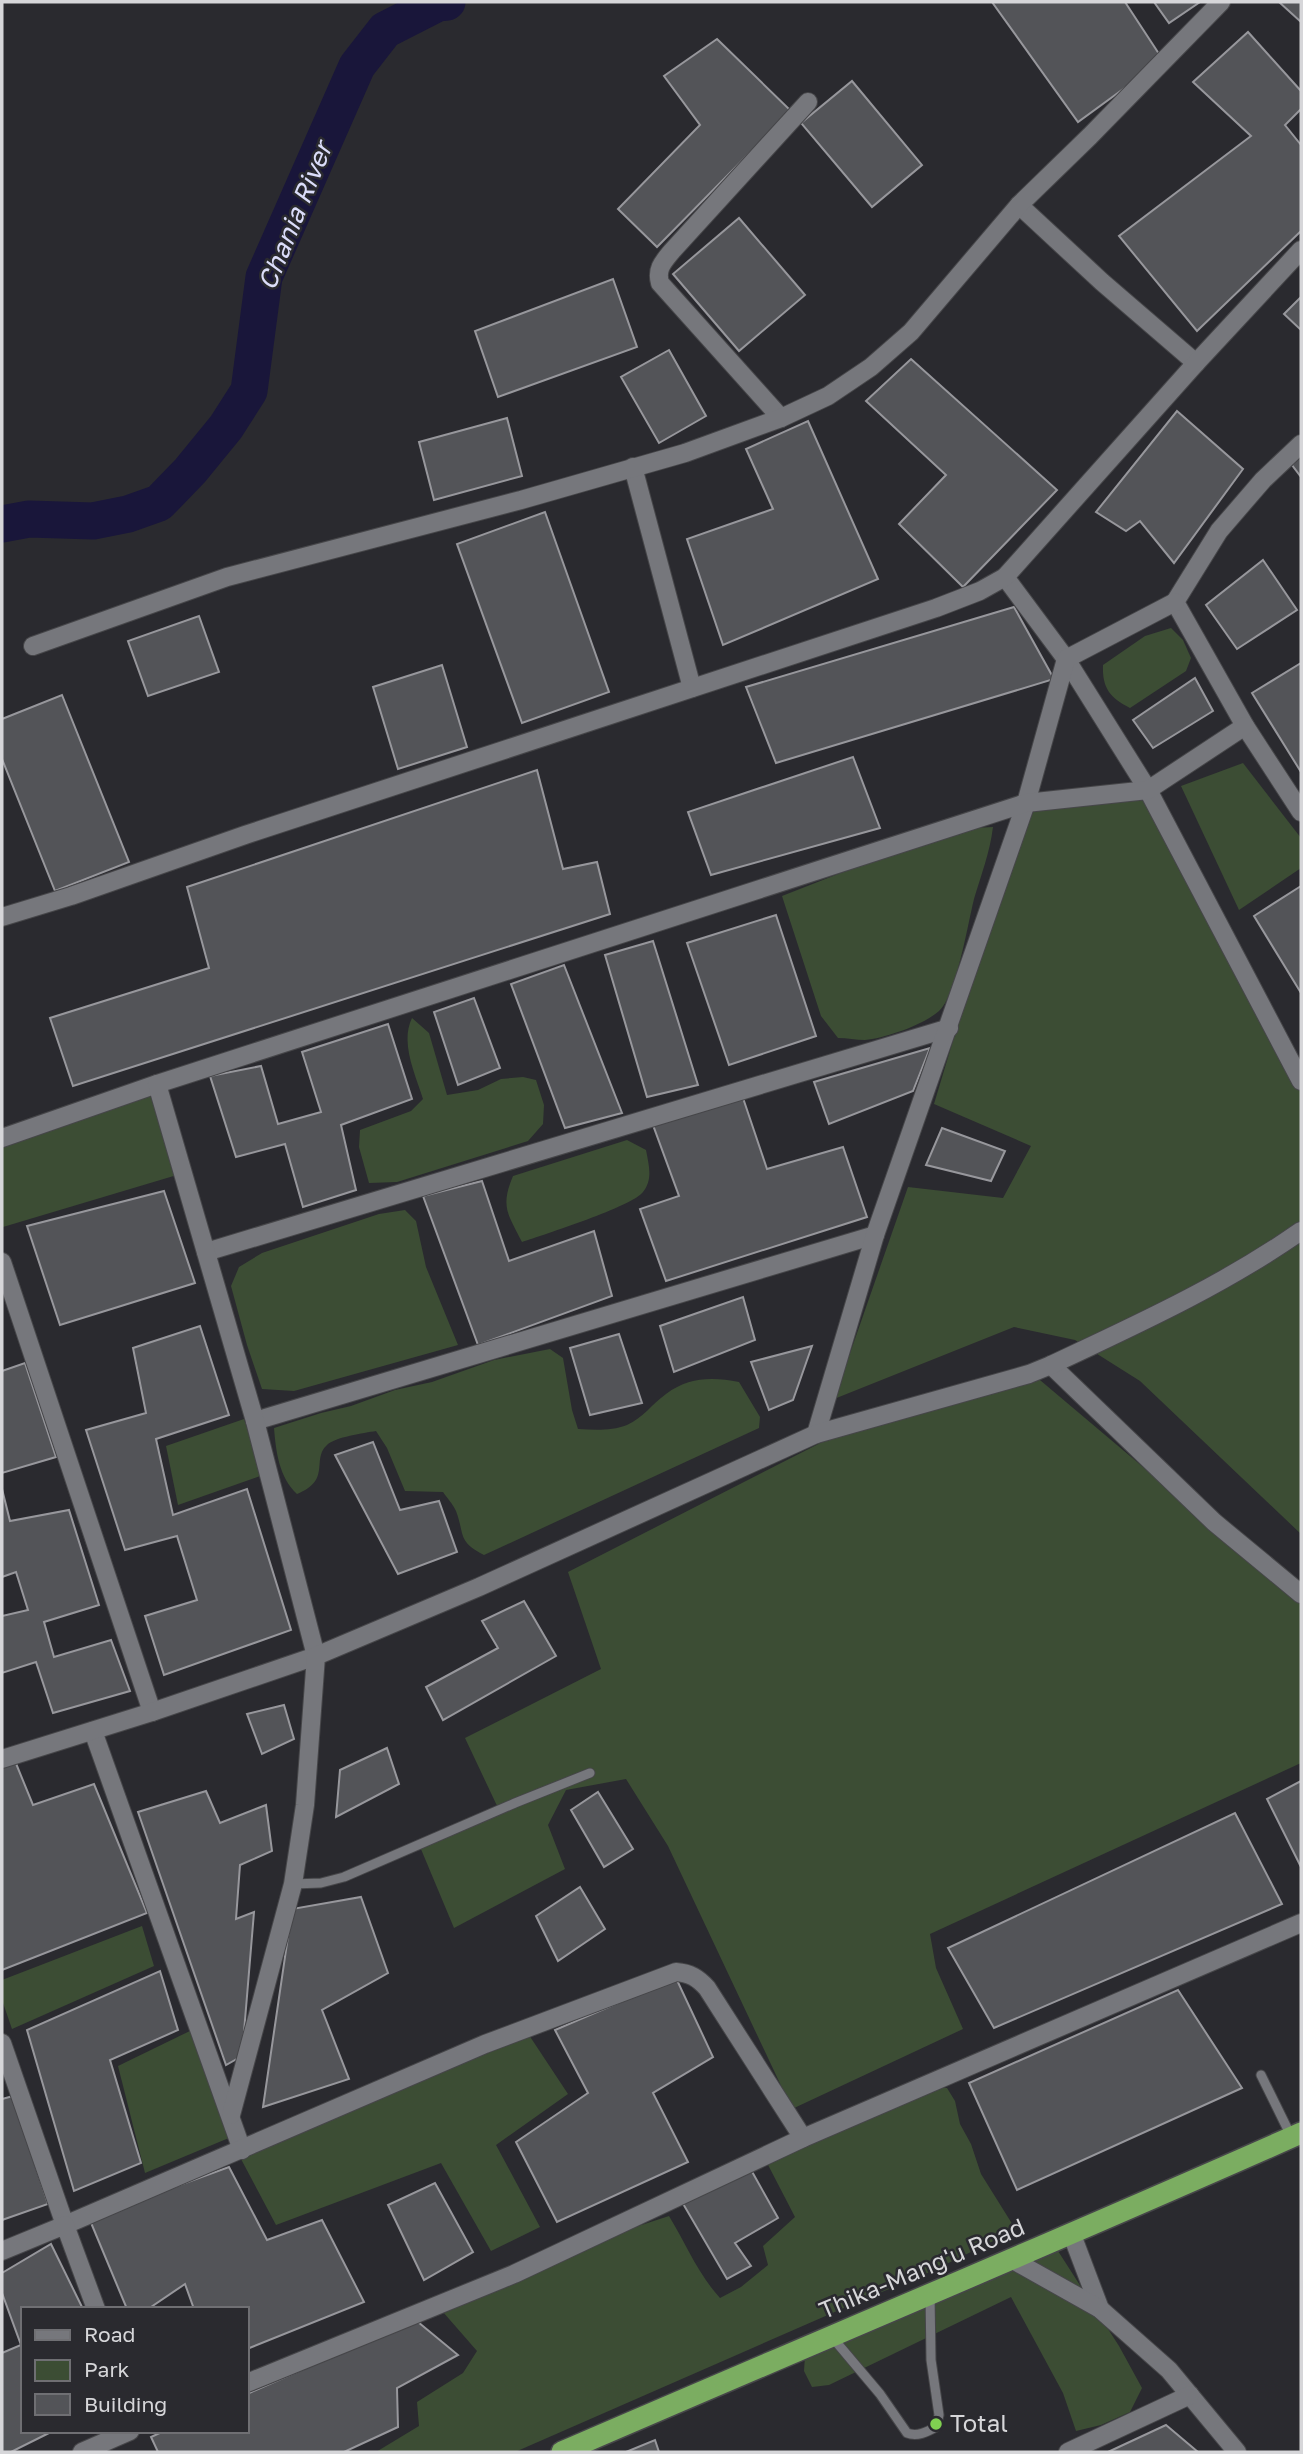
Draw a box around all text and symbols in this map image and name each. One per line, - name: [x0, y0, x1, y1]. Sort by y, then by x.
- water label: Chania River: [251, 134, 340, 294]
- street label: Thika-Mang'u Road: [814, 2211, 1029, 2324]
- legend: [21, 2307, 248, 2433]
- text: Road: [84, 2321, 135, 2347]
- text: Park: [84, 2356, 130, 2382]
- text: Building: [84, 2391, 167, 2417]
- place label: Total: [950, 2408, 1008, 2437]
- marker: Total: [928, 2416, 944, 2432]

